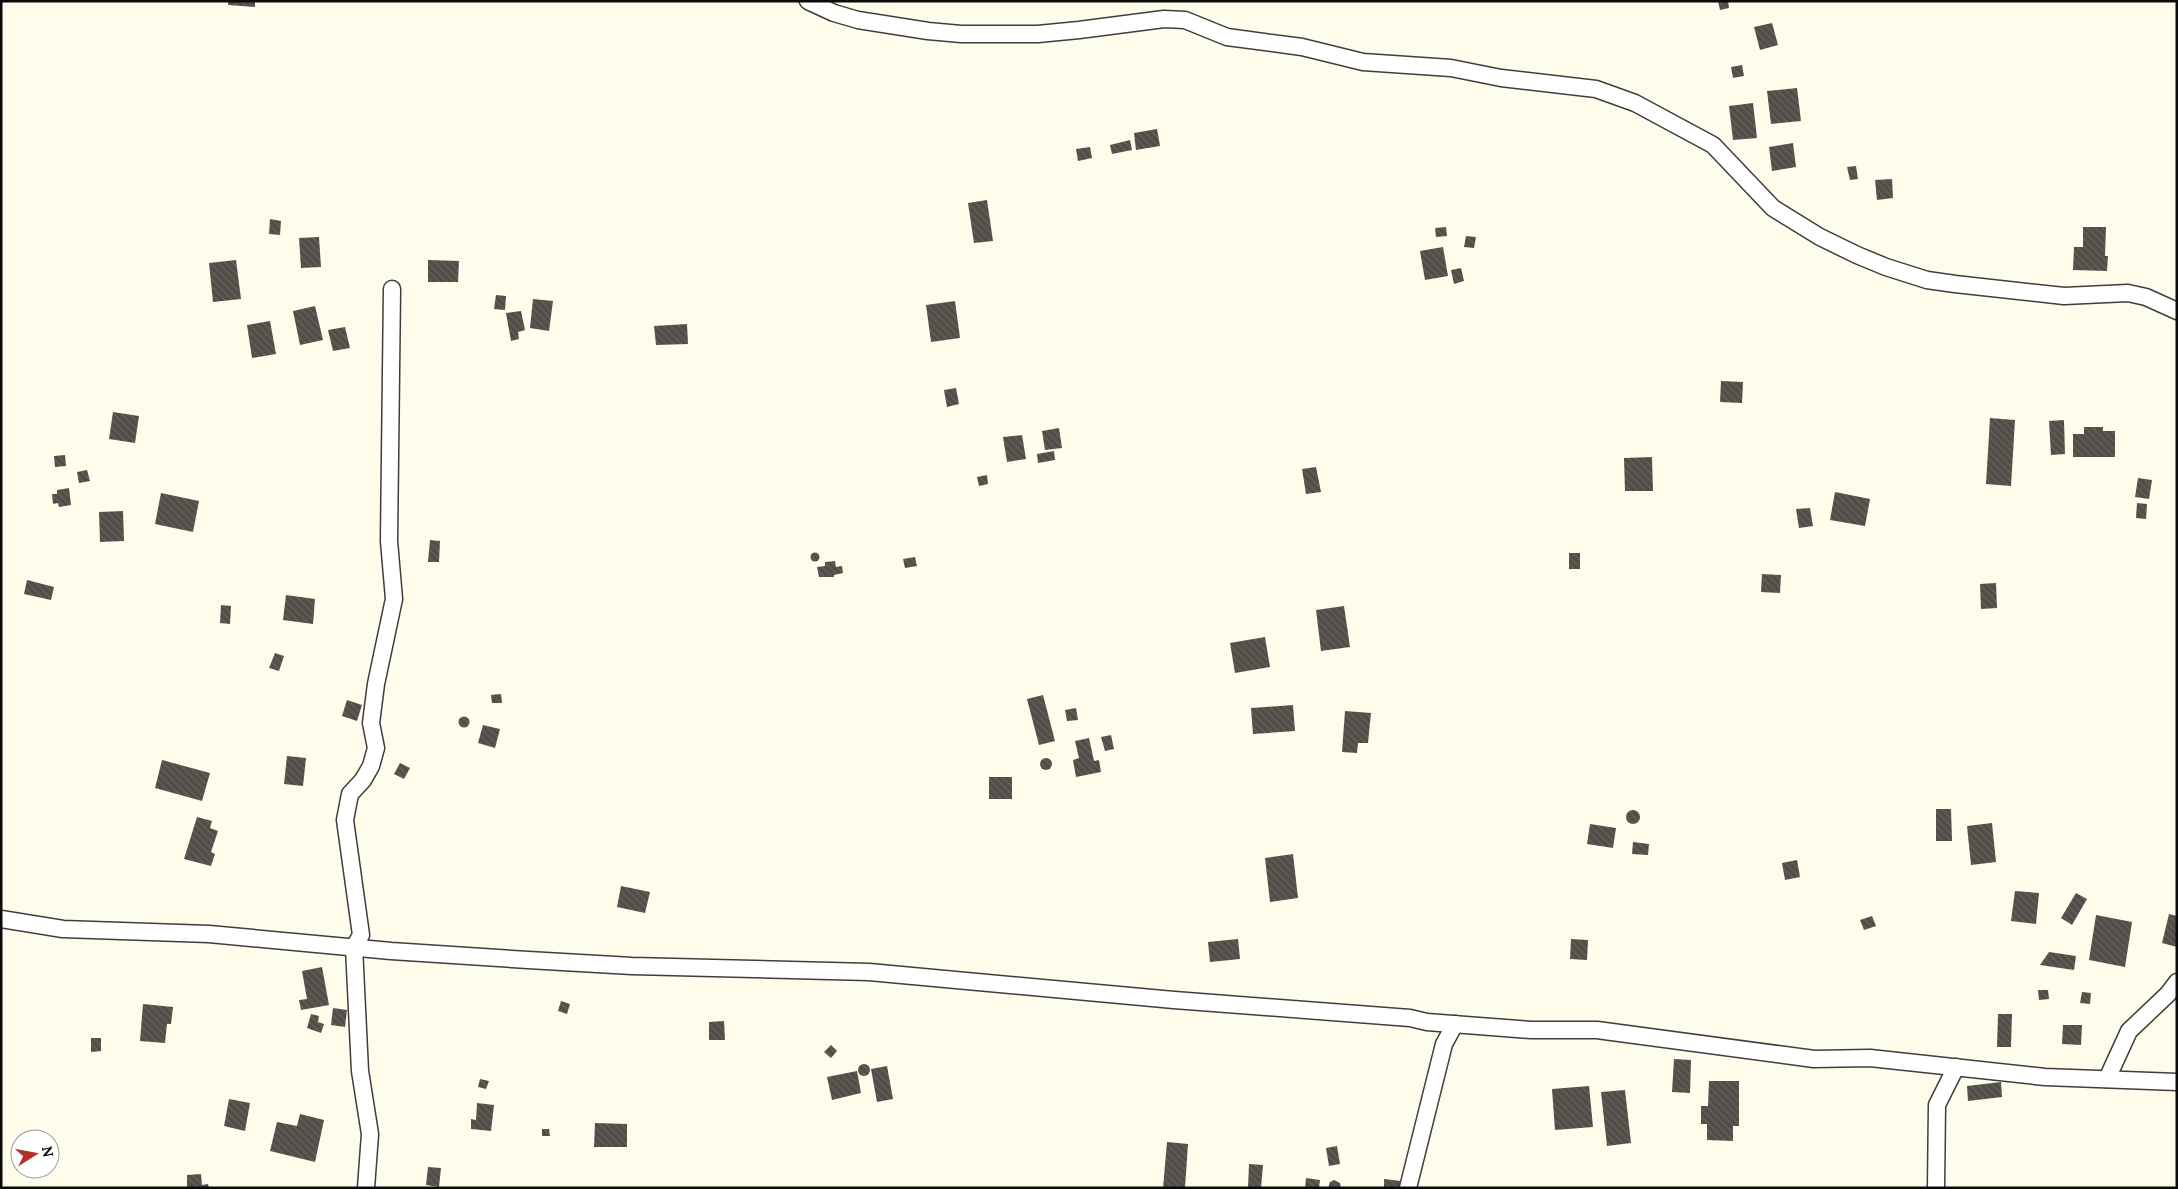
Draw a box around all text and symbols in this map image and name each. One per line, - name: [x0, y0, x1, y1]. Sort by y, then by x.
- north arrow: [10, 1129, 60, 1179]
- text: N: [38, 1144, 58, 1159]

